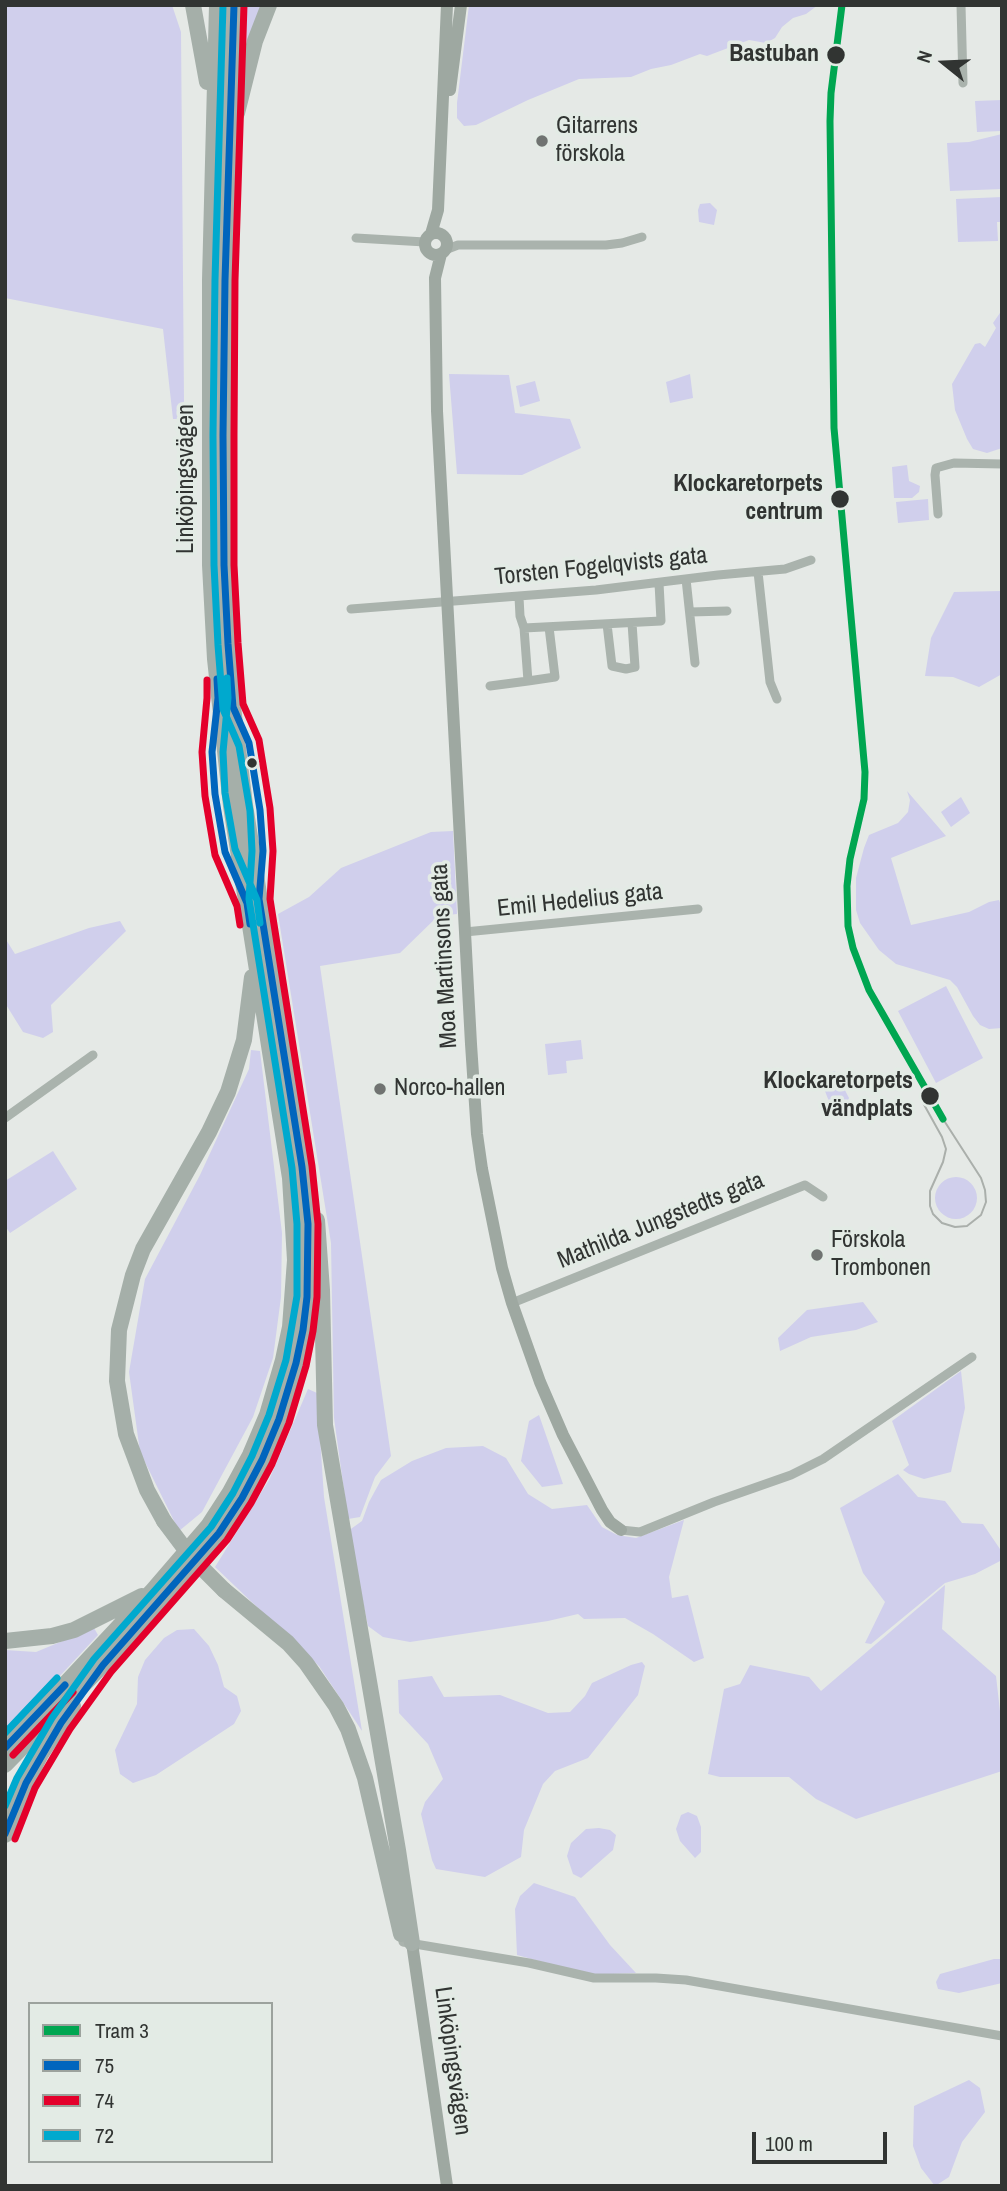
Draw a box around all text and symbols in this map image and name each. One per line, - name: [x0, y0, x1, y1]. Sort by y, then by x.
- north arrow: [909, 28, 979, 98]
- place label: Bastuban: [729, 41, 819, 69]
- marker: Bastuban: [825, 44, 847, 66]
- text: N: [910, 47, 938, 66]
- place label: Gitarrens förskola: [556, 113, 638, 169]
- marker: Gitarrens förskola: [534, 133, 550, 149]
- street label: Linköpingsvägen: [173, 404, 201, 554]
- place label: Klockaretorpets centrum: [673, 471, 823, 527]
- marker: Klockaretorpets centrum: [829, 488, 851, 510]
- street label: Torsten Fogelqvists gata: [493, 542, 709, 592]
- unlabelled marker: [245, 756, 259, 770]
- street label: Moa Martinsons gata: [426, 863, 464, 1049]
- street label: Emil Hedelius gata: [496, 878, 664, 924]
- place label: Klockaretorpets vändplats: [763, 1068, 913, 1124]
- place label: Norco-hallen: [394, 1075, 506, 1103]
- marker: Norco-hallen: [372, 1081, 388, 1097]
- marker: Klockaretorpets vändplats: [919, 1085, 941, 1107]
- street label: Mathilda Jungstedts gata: [554, 1166, 768, 1276]
- place label: Förskola Trombonen: [831, 1227, 931, 1283]
- marker: Förskola Trombonen: [809, 1247, 825, 1263]
- street label: Linköpingsvägen: [427, 1985, 477, 2137]
- legend: [28, 2002, 273, 2163]
- text: Tram 3: [95, 2016, 149, 2045]
- text: 75: [95, 2051, 114, 2080]
- text: 74: [95, 2086, 114, 2115]
- scale bar: [755, 2118, 890, 2162]
- text: 72: [95, 2121, 114, 2150]
- text: 100 m: [765, 2129, 813, 2158]

